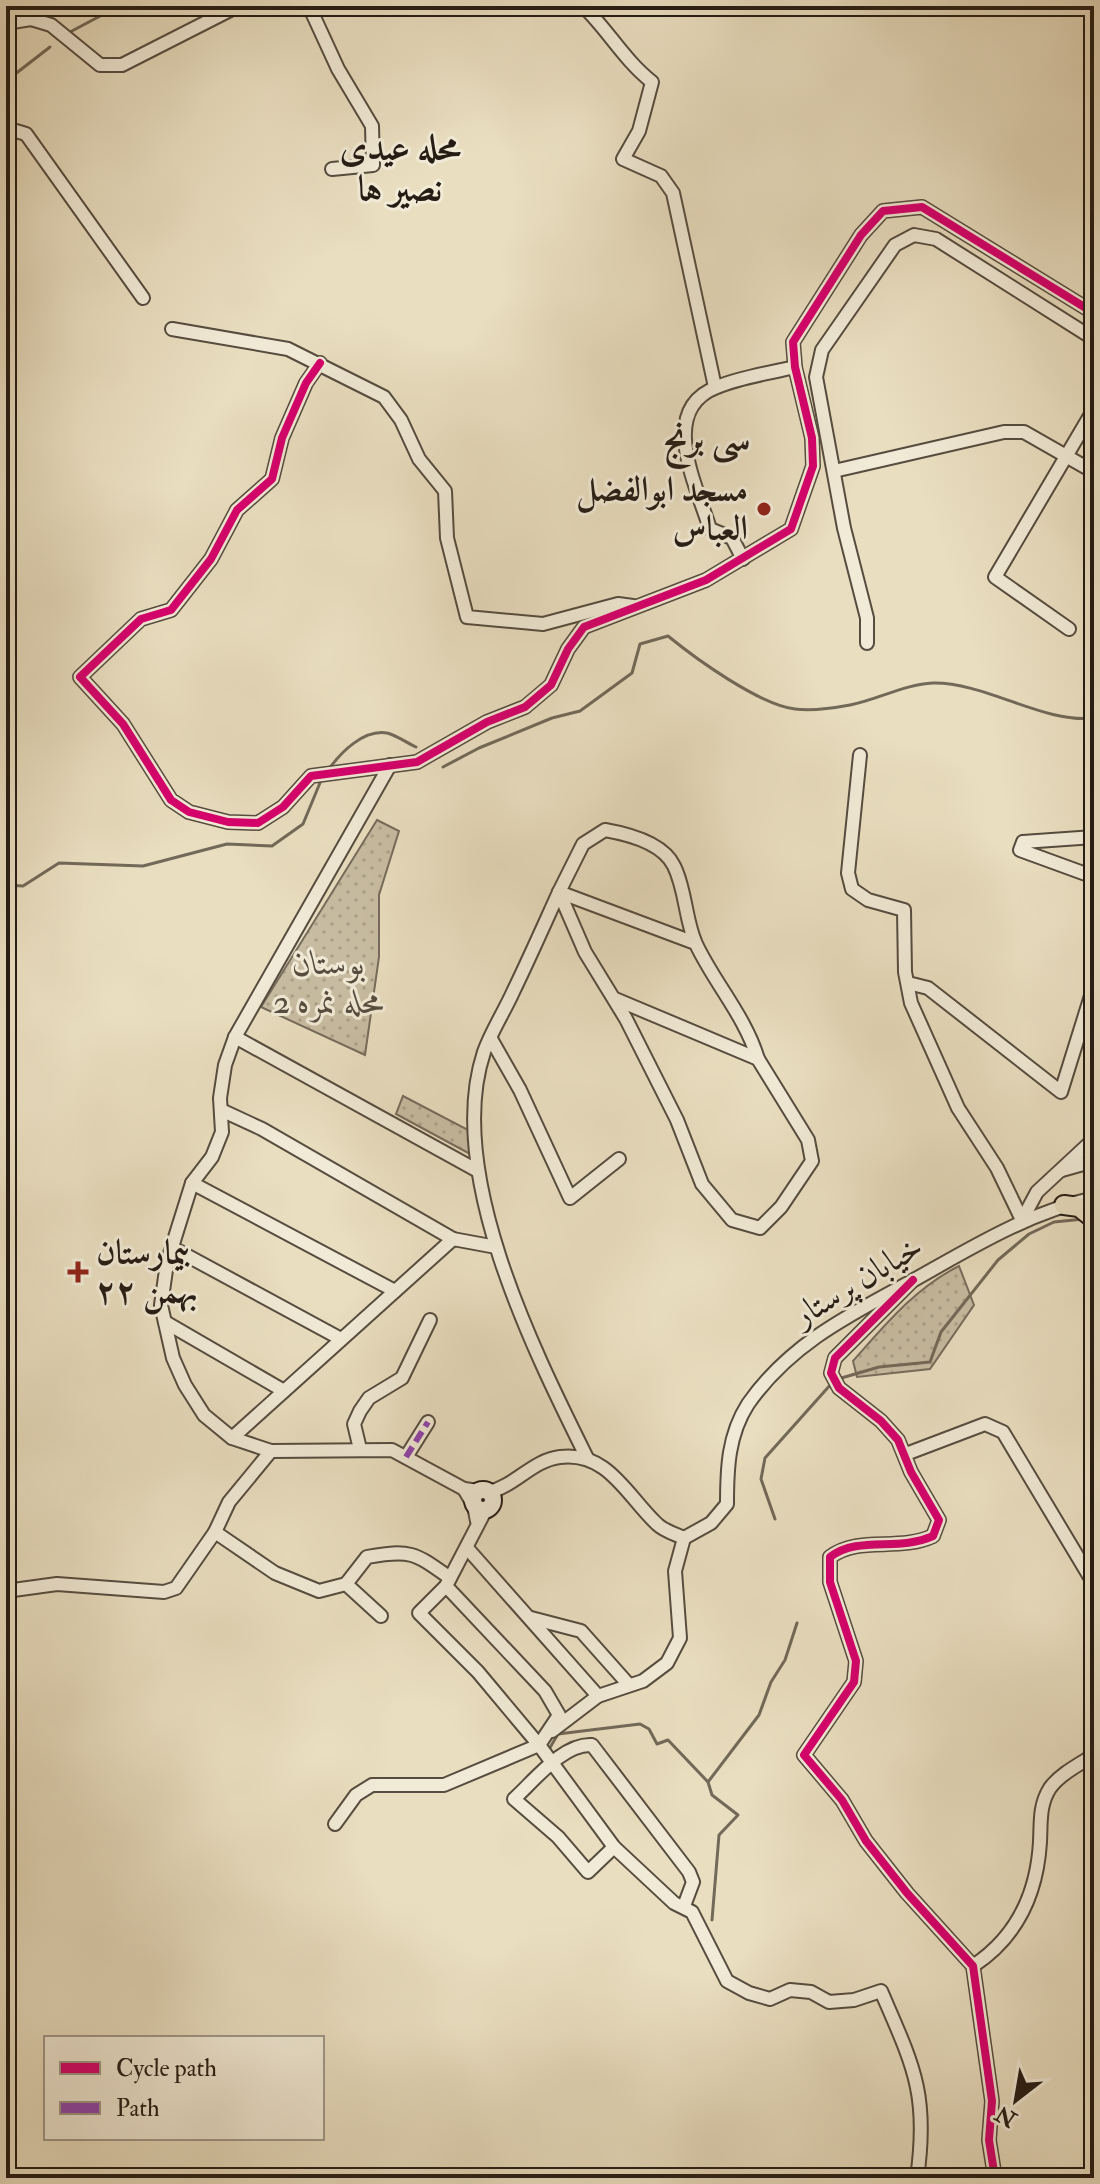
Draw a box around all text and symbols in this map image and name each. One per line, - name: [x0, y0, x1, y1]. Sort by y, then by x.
- district label: محله عیدی نصیر ها: [339, 125, 462, 211]
- district label: سی برنج: [664, 416, 750, 469]
- place label: مسجد ابوالفضل العباس: [576, 468, 748, 550]
- marker: مسجد ابوالفضل العباس: [755, 500, 773, 518]
- park label: بوستان محله نمره 2: [273, 942, 385, 1024]
- street label: خیابان پرستار: [783, 1225, 931, 1338]
- place label: بیمارستان ۲۲ بهمن: [96, 1231, 198, 1315]
- marker: بیمارستان ۲۲ بهمن: [67, 1261, 89, 1283]
- legend: [44, 2036, 324, 2140]
- text: Cycle path: [116, 2053, 217, 2084]
- north arrow: [976, 2060, 1056, 2140]
- text: Path: [116, 2093, 160, 2124]
- text: N: [990, 2099, 1023, 2134]

